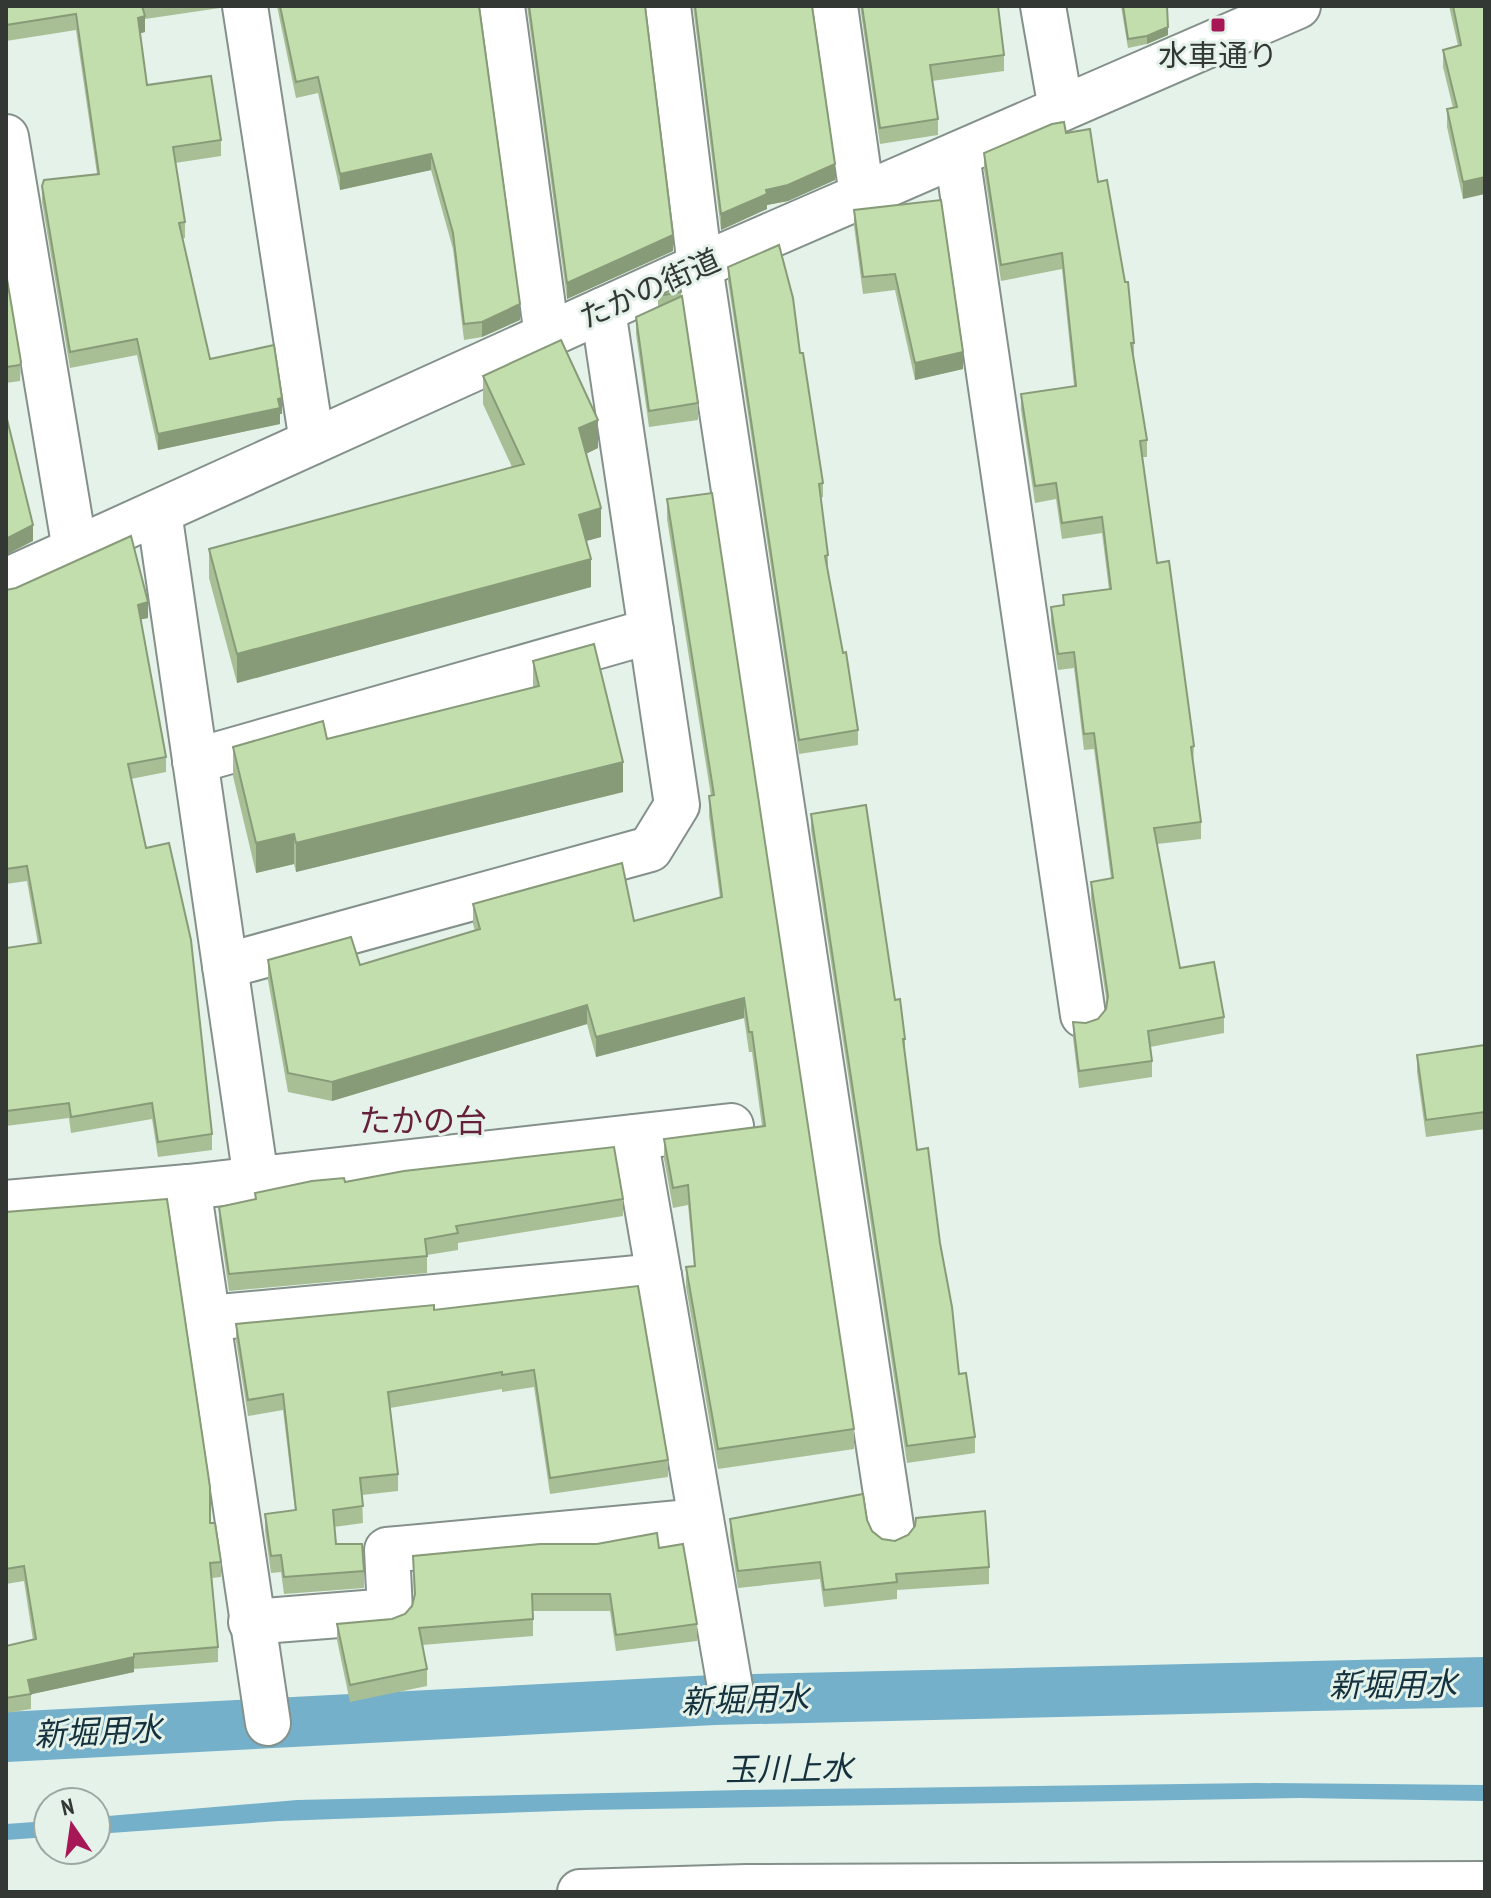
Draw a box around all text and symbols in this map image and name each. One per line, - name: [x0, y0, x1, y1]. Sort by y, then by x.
- marker: 水車通り: [1209, 16, 1227, 34]
- place label: 水車通り: [1158, 35, 1278, 74]
- street label: たかの街道: [573, 239, 726, 336]
- district label: たかの台: [359, 1099, 487, 1141]
- water label: 新堀用水: [1329, 1662, 1460, 1706]
- water label: 新堀用水: [680, 1676, 813, 1722]
- water label: 新堀用水: [33, 1707, 166, 1755]
- water label: 玉川上水: [725, 1746, 856, 1790]
- north arrow: [32, 1786, 112, 1866]
- text: N: [59, 1792, 76, 1821]

